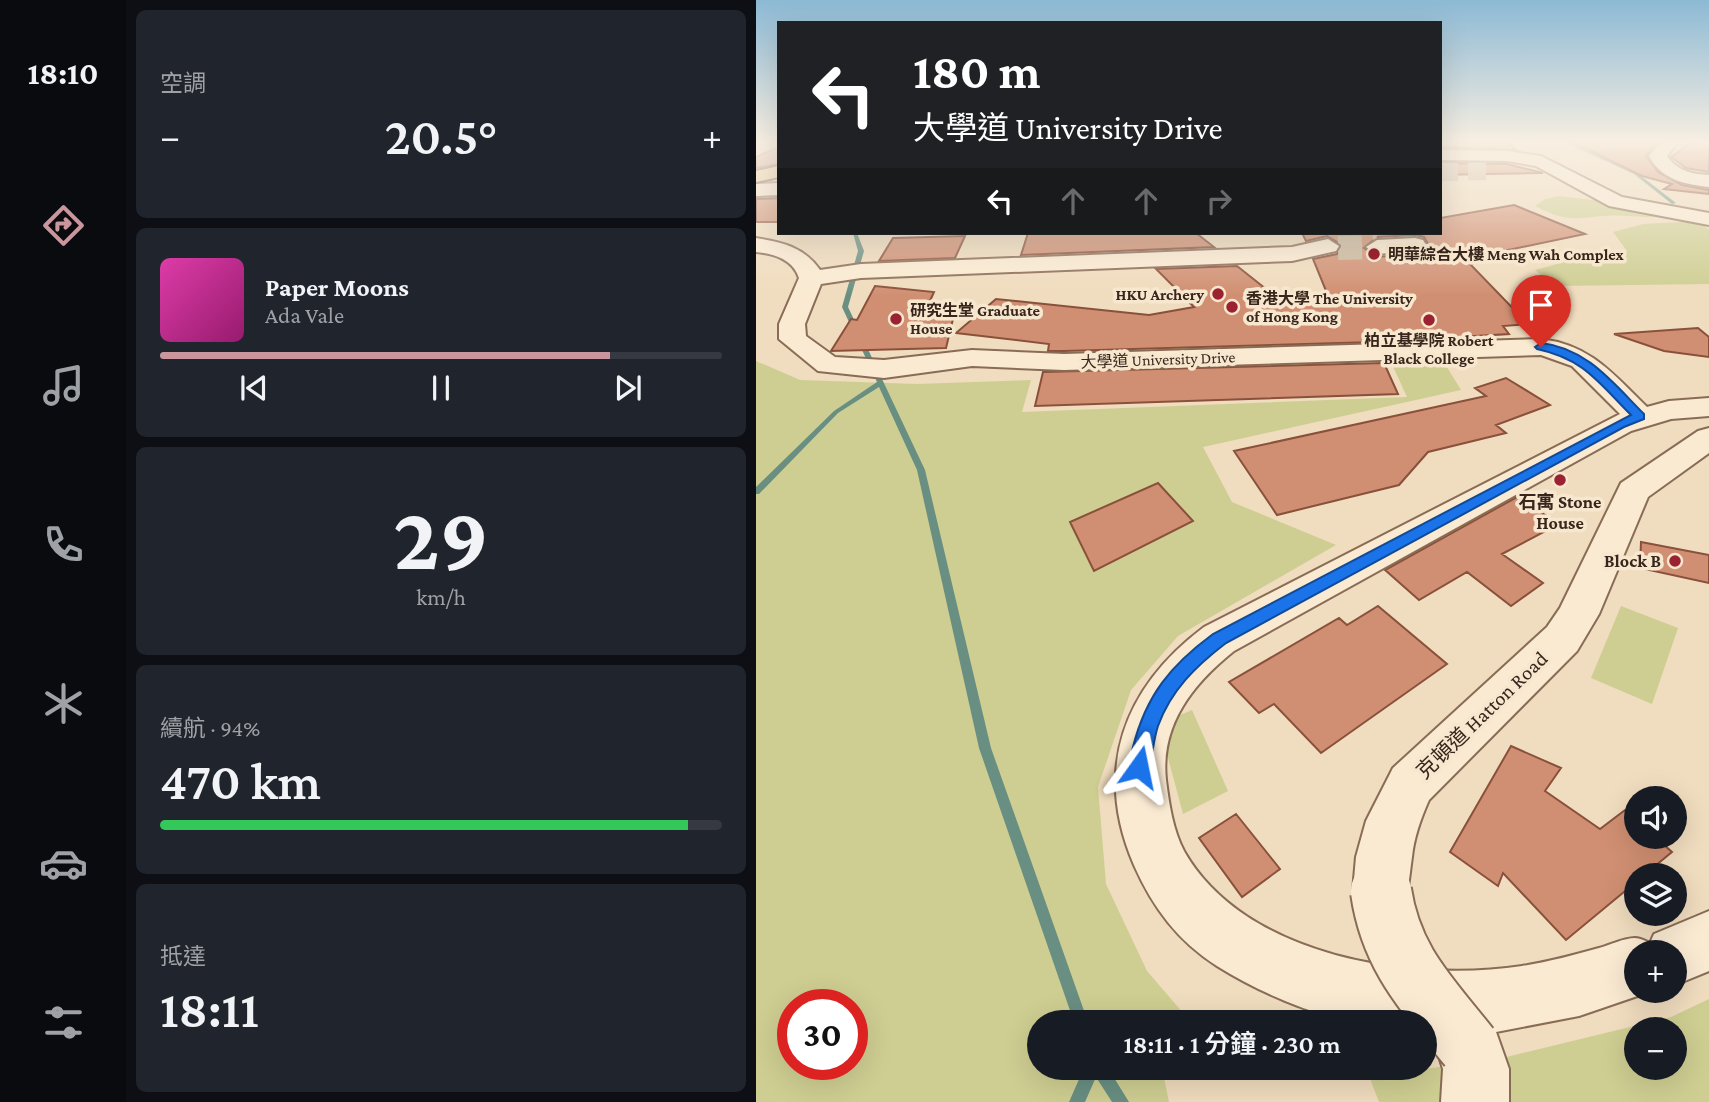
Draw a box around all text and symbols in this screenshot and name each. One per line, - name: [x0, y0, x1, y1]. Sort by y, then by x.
- text: 180 m: [913, 44, 1041, 99]
- icon: left: [798, 49, 889, 140]
- text: 18:10: [28, 55, 98, 91]
- text: 空調: [160, 70, 206, 96]
- text: 20.5°: [385, 107, 497, 165]
- text: 大學道 University Drive: [913, 110, 1223, 146]
- text: −: [160, 115, 180, 157]
- text: +: [702, 115, 722, 157]
- icon: left: [981, 182, 1019, 220]
- icon: ahead: [1054, 182, 1092, 220]
- icon: ahead: [1127, 182, 1165, 220]
- icon: right: [1200, 182, 1238, 220]
- icon: directions: [39, 201, 88, 250]
- marker: 明華綜合大樓 Meng Wah Complex: [1366, 246, 1382, 262]
- place label: 明華綜合大樓 Meng Wah Complex: [1388, 246, 1624, 263]
- text: Paper Moons: [265, 273, 409, 302]
- pin: [1511, 275, 1571, 347]
- place label: HKU Archery: [1116, 286, 1204, 303]
- marker: HKU Archery: [1210, 286, 1226, 302]
- icon: arrive: [1522, 286, 1560, 324]
- place label: 香港大學 The University of Hong Kong: [1246, 290, 1413, 325]
- marker: 香港大學 The University of Hong Kong: [1224, 299, 1240, 315]
- text: Ada Vale: [265, 302, 344, 328]
- place label: 研究生堂 Graduate House: [910, 302, 1040, 337]
- marker: 研究生堂 Graduate House: [888, 311, 904, 327]
- marker: 柏立基學院 Robert Black College: [1421, 312, 1437, 328]
- place label: 柏立基學院 Robert Black College: [1364, 332, 1494, 367]
- street label: 大學道 University Drive: [1080, 348, 1236, 372]
- icon: music: [39, 361, 88, 410]
- icon: previous: [235, 369, 273, 407]
- icon: pause: [422, 369, 460, 407]
- icon: next: [609, 369, 647, 407]
- marker: 石寓 Stone House: [1552, 472, 1568, 488]
- text: 29: [393, 487, 489, 589]
- place label: 石寓 Stone House: [1519, 492, 1601, 533]
- icon: phone: [39, 520, 88, 569]
- place label: Block B: [1604, 551, 1661, 571]
- marker: Block B: [1667, 553, 1683, 569]
- text: km/h: [416, 584, 466, 610]
- street label: 克頓道 Hatton Road: [1412, 646, 1552, 784]
- icon: climate: [39, 679, 88, 728]
- text: 續航 · 94%: [160, 715, 260, 741]
- position arrow: [1102, 730, 1176, 804]
- text: 470 km: [160, 752, 321, 810]
- map controls: [1624, 786, 1687, 1080]
- button: sound: [1624, 786, 1687, 849]
- icon: car: [39, 839, 88, 888]
- button: layers: [1624, 863, 1687, 926]
- button: +: [1624, 940, 1687, 1003]
- text: 抵達: [160, 943, 206, 969]
- text: 18:11: [160, 980, 259, 1038]
- speed limit sign: 30: [777, 989, 868, 1080]
- icon: filters: [39, 998, 88, 1047]
- button: −: [1624, 1017, 1687, 1080]
- text: 18:11 · 1 分鐘 · 230 m: [1123, 1030, 1341, 1059]

